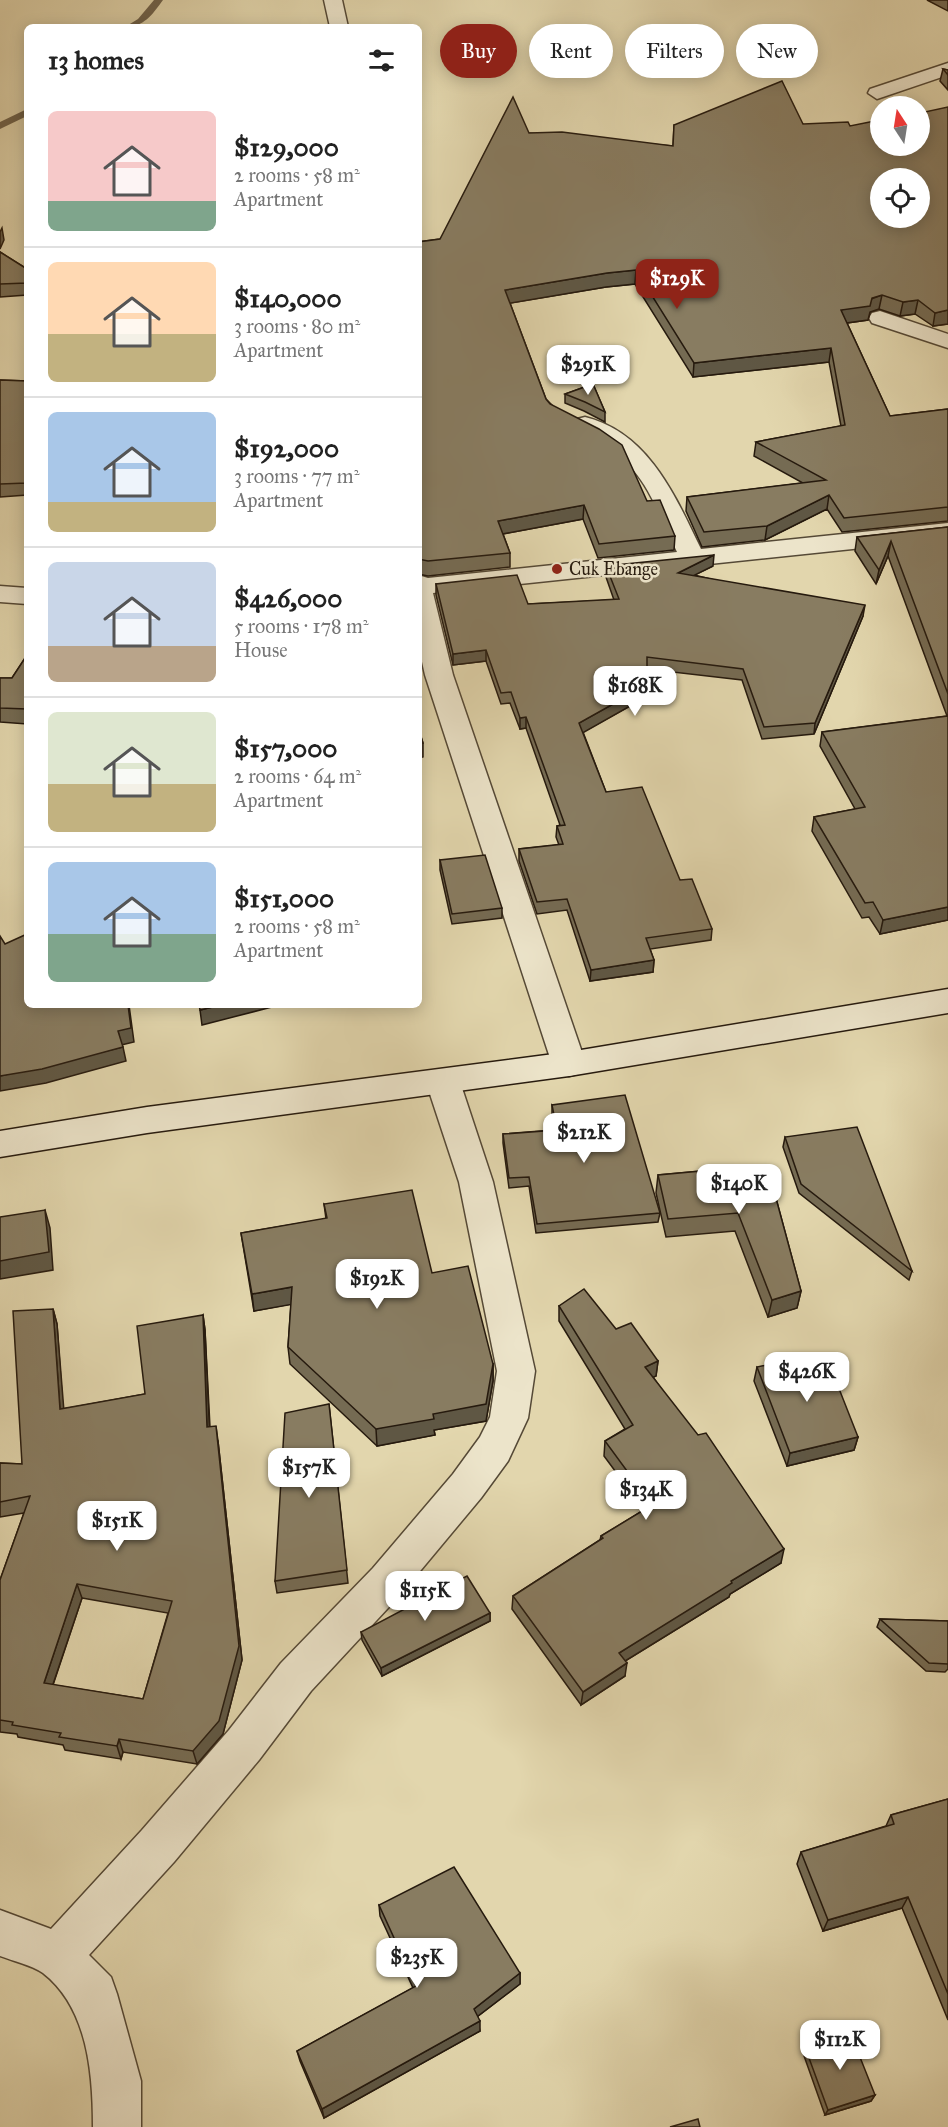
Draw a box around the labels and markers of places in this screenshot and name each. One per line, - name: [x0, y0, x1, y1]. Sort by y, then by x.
- pin: $129K: [635, 259, 719, 310]
- pin: $291K: [546, 345, 630, 396]
- place label: Cuk Ebange: [569, 558, 658, 581]
- marker: Cuk Ebange: [550, 562, 564, 576]
- pin: $168K: [593, 666, 677, 717]
- pin: $212K: [542, 1113, 626, 1164]
- pin: $140K: [697, 1164, 781, 1215]
- pin: $192K: [335, 1259, 419, 1310]
- pin: $426K: [765, 1352, 849, 1403]
- pin: $157K: [267, 1448, 351, 1499]
- pin: $134K: [604, 1470, 688, 1521]
- pin: $151K: [75, 1501, 159, 1552]
- pin: $115K: [383, 1571, 467, 1622]
- pin: $235K: [375, 1938, 459, 1989]
- pin: $112K: [798, 2020, 882, 2071]

